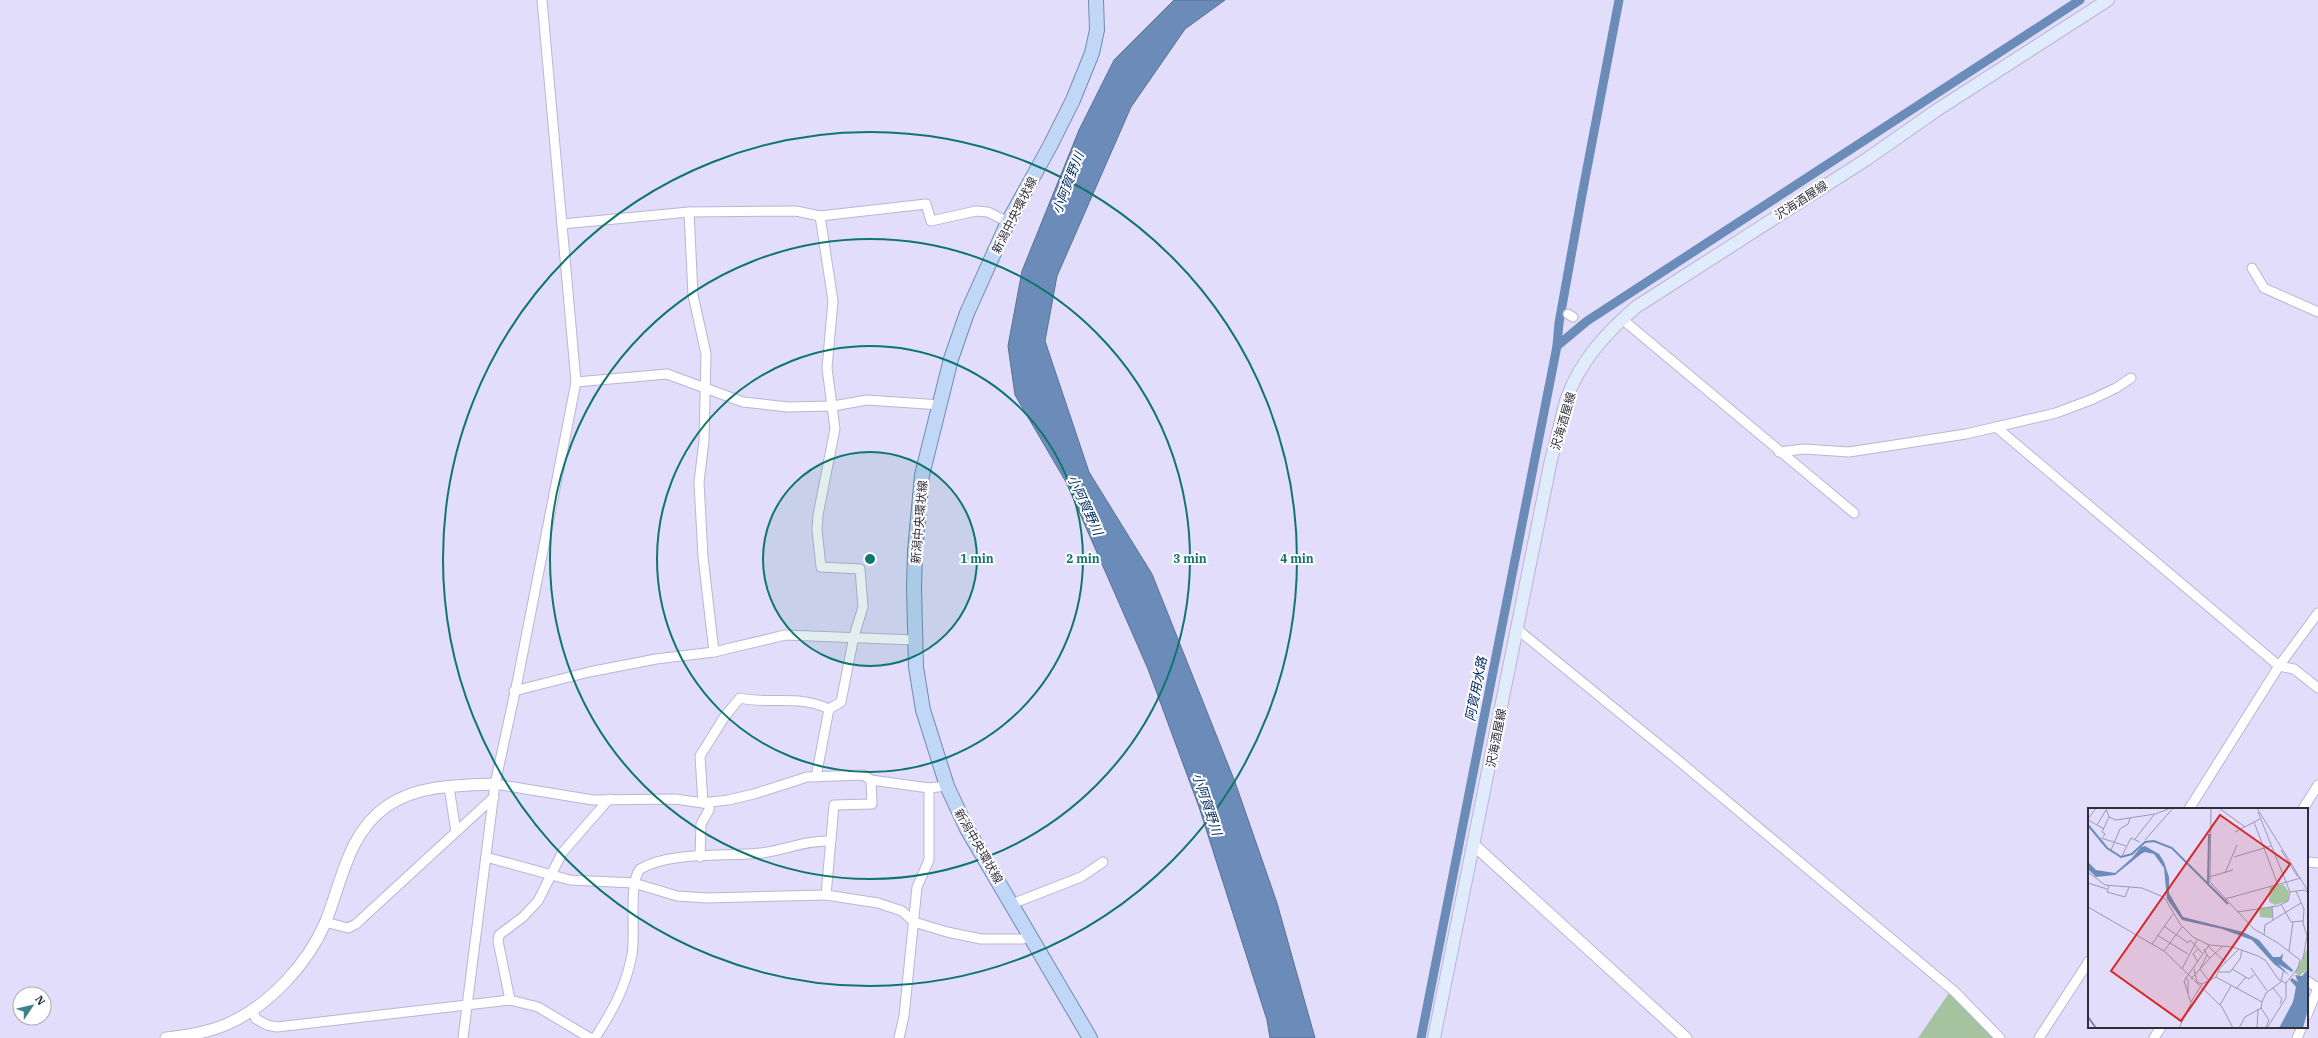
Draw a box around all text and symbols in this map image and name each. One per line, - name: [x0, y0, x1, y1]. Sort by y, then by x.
- water label: 小阿賀野川: [1048, 148, 1088, 216]
- street label: 新潟中央環状線: [988, 174, 1040, 256]
- street label: 沢海酒屋線: [1772, 177, 1830, 223]
- street label: 沢海酒屋線: [1548, 390, 1578, 452]
- water label: 小阿賀野川: [1064, 472, 1107, 540]
- street label: 新潟中央環状線: [908, 479, 930, 565]
- text: 1 min: [960, 551, 994, 566]
- text: 2 min: [1066, 551, 1100, 566]
- text: 3 min: [1173, 551, 1207, 566]
- text: 4 min: [1280, 551, 1314, 566]
- centre of rings: [863, 552, 877, 566]
- water label: 阿賀用水路: [1461, 655, 1491, 723]
- street label: 沢海酒屋線: [1483, 707, 1509, 769]
- water label: 小阿賀野川: [1188, 770, 1226, 839]
- street label: 新潟中央環状線: [952, 806, 1006, 886]
- inset map: [2088, 808, 2308, 1028]
- north arrow: [12, 986, 52, 1026]
- text: N: [32, 993, 49, 1008]

